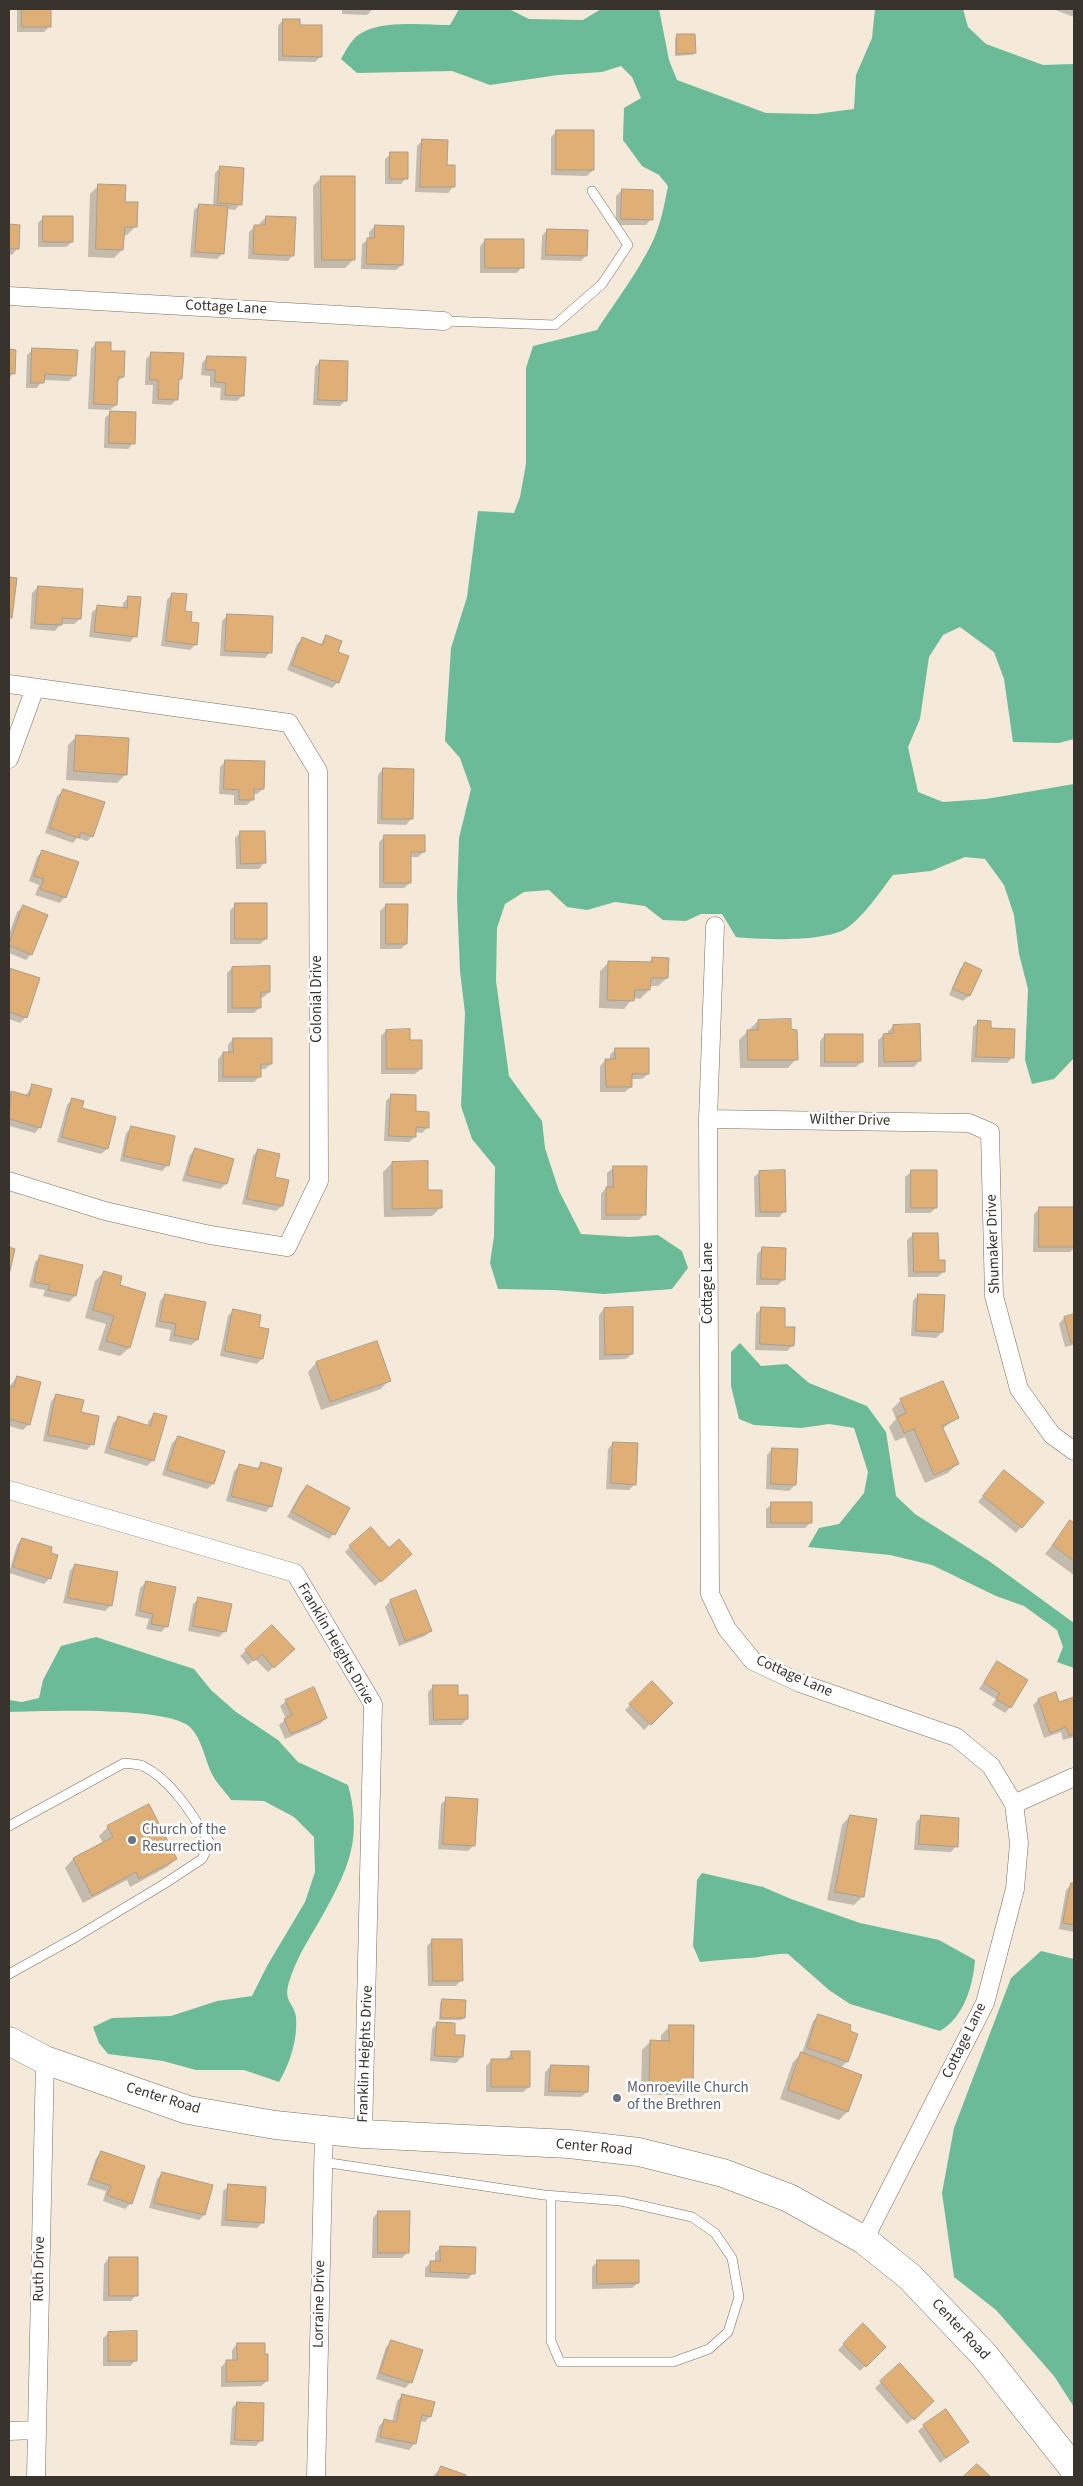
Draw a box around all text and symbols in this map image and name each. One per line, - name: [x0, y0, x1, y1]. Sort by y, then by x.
- street label: Cottage Lane: [185, 297, 267, 319]
- street label: Colonial Drive: [309, 955, 327, 1043]
- street label: Wilther Drive: [810, 1111, 890, 1131]
- street label: Shumaker Drive: [983, 1194, 1005, 1294]
- street label: Cottage Lane: [700, 1242, 718, 1324]
- street label: Franklin Heights Drive: [293, 1580, 377, 1708]
- street label: Cottage Lane: [753, 1652, 835, 1702]
- place label: Church of the Resurrection: [142, 1822, 226, 1857]
- marker: Church of the Resurrection: [126, 1834, 138, 1846]
- street label: Franklin Heights Drive: [355, 1985, 377, 2123]
- street label: Cottage Lane: [939, 2000, 991, 2082]
- street label: Center Road: [124, 2079, 202, 2119]
- place label: Monroeville Church of the Brethren: [627, 2080, 749, 2115]
- marker: Monroeville Church of the Brethren: [611, 2092, 623, 2104]
- street label: Center Road: [555, 2136, 633, 2160]
- street label: Ruth Drive: [30, 2236, 50, 2302]
- street label: Lorraine Drive: [310, 2260, 330, 2348]
- street label: Center Road: [927, 2296, 993, 2364]

